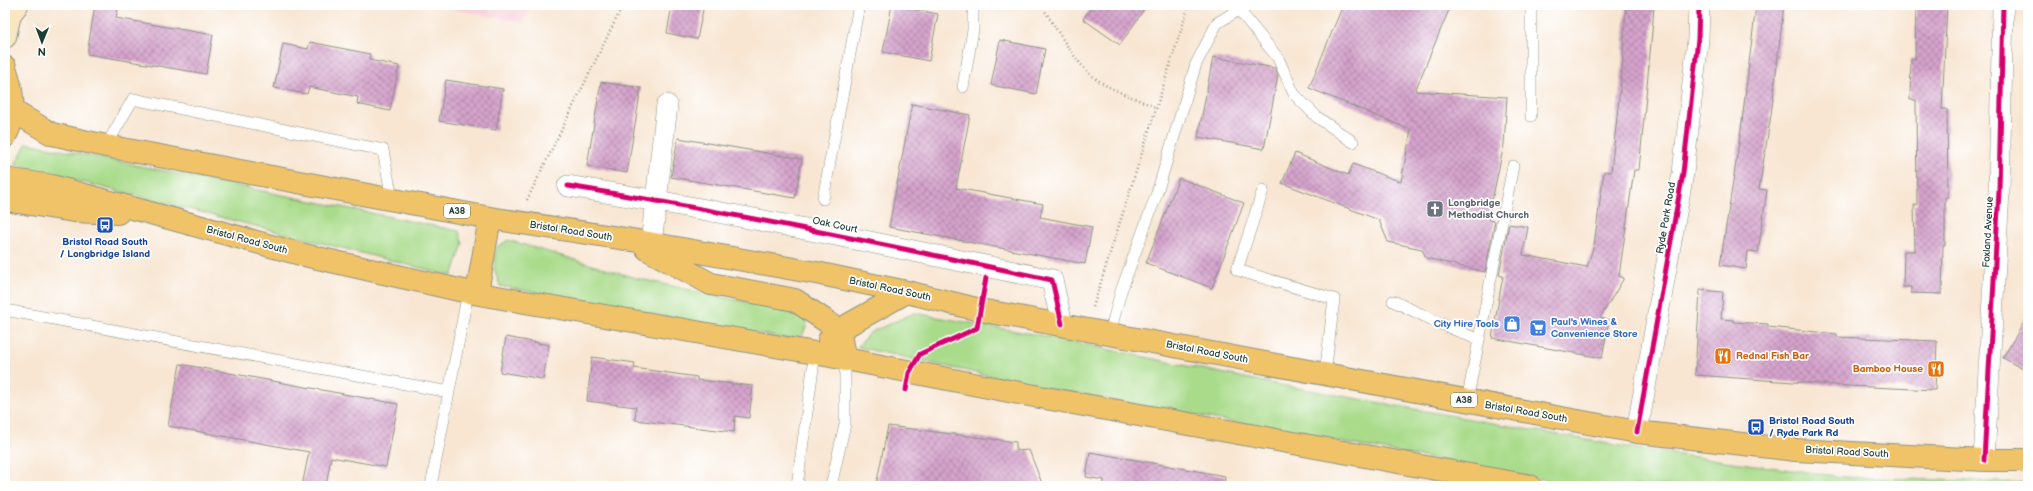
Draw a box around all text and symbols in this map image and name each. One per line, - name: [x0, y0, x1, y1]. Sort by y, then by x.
- north arrow: [22, 22, 62, 62]
- text: N: [38, 45, 46, 58]
- street label: Ryde Park Road: [1654, 181, 1678, 255]
- street label: Foxland Avenue: [1980, 196, 1996, 268]
- place label: Longbridge Methodist Church: [1448, 197, 1529, 221]
- church icon: Longbridge Methodist Church: [1425, 199, 1445, 219]
- road number: A38: [444, 204, 470, 218]
- street label: Oak Court: [811, 214, 859, 236]
- bus stop icon: Bristol Road South / Longbridge Island: [95, 215, 115, 235]
- street label: Bristol Road South: [529, 219, 614, 244]
- street label: Bristol Road South: [205, 223, 289, 257]
- place label: Bristol Road South / Longbridge Island: [60, 236, 150, 260]
- street label: Bristol Road South: [848, 274, 933, 304]
- shop icon: City Hire Tools: [1502, 314, 1522, 334]
- place label: Paul's Wines & Convenience Store: [1551, 316, 1638, 340]
- place label: City Hire Tools: [1434, 318, 1499, 330]
- supermarket icon: Paul's Wines & Convenience Store: [1528, 318, 1548, 338]
- street label: Bristol Road South: [1165, 338, 1250, 366]
- restaurant icon: Rednal Fish Bar: [1713, 346, 1733, 366]
- place label: Rednal Fish Bar: [1736, 350, 1810, 362]
- restaurant icon: Bamboo House: [1926, 359, 1946, 379]
- place label: Bamboo House: [1853, 363, 1923, 375]
- road number: A38: [1451, 393, 1477, 407]
- street label: Bristol Road South: [1484, 399, 1569, 425]
- place label: Bristol Road South / Ryde Park Rd: [1769, 415, 1855, 439]
- bus stop icon: Bristol Road South / Ryde Park Rd: [1746, 417, 1766, 437]
- street label: Bristol Road South: [1805, 444, 1890, 460]

